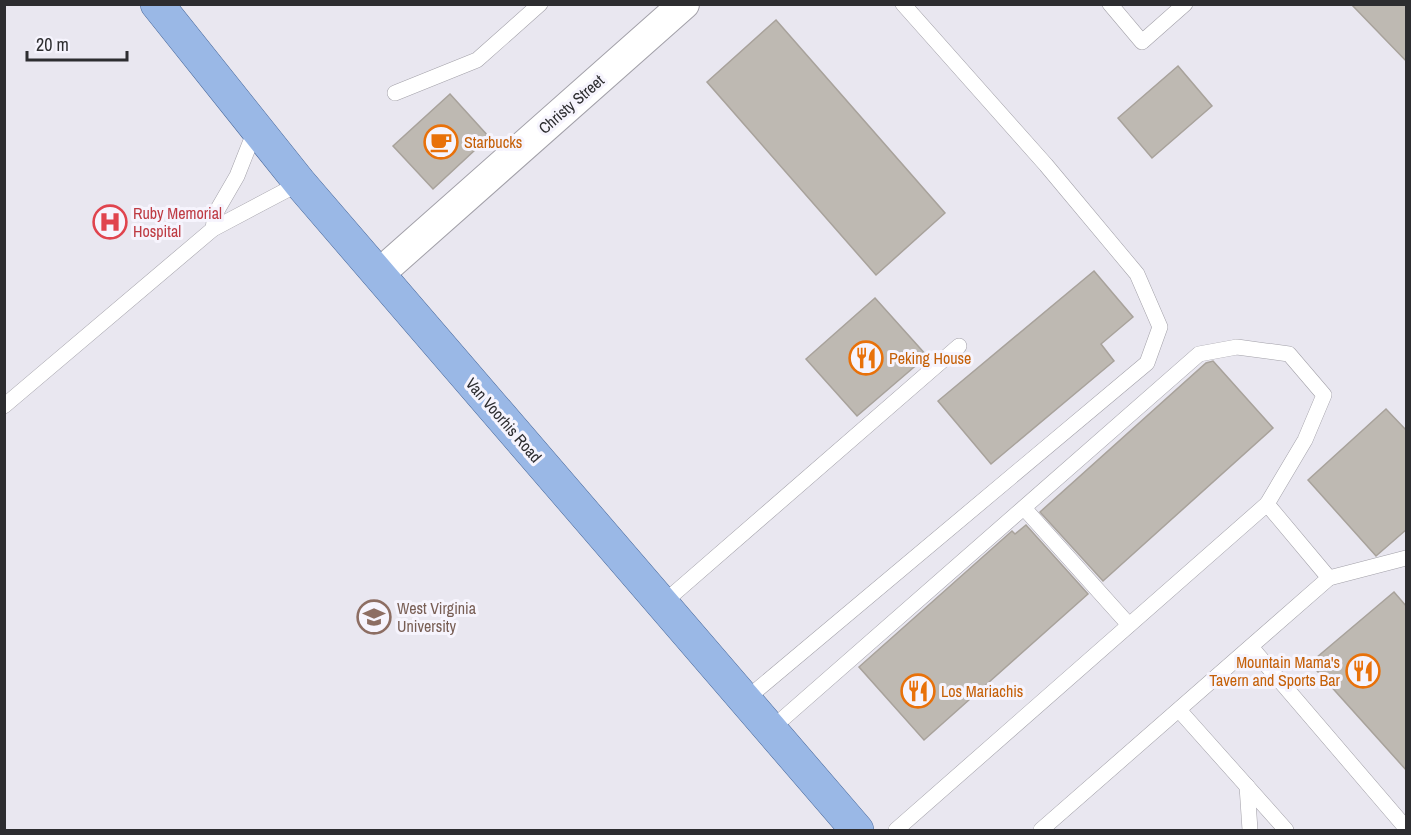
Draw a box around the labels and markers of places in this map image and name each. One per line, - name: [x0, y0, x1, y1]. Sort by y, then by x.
- cafe icon: Starbucks: [423, 124, 459, 160]
- place label: Starbucks: [464, 131, 522, 153]
- place label: Ruby Memorial Hospital: [133, 202, 222, 242]
- hospital icon: Ruby Memorial Hospital: [92, 204, 128, 240]
- restaurant icon: Peking House: [848, 340, 884, 376]
- place label: Peking House: [889, 347, 971, 369]
- place label: West Virginia University: [397, 597, 477, 637]
- school or university icon: West Virginia University: [356, 599, 392, 635]
- place label: Mountain Mama's Tavern and Sports Bar: [1209, 651, 1341, 691]
- restaurant icon: Mountain Mama's Tavern and Sports Bar: [1345, 653, 1381, 689]
- restaurant icon: Los Mariachis: [900, 673, 936, 709]
- place label: Los Mariachis: [941, 680, 1023, 702]

